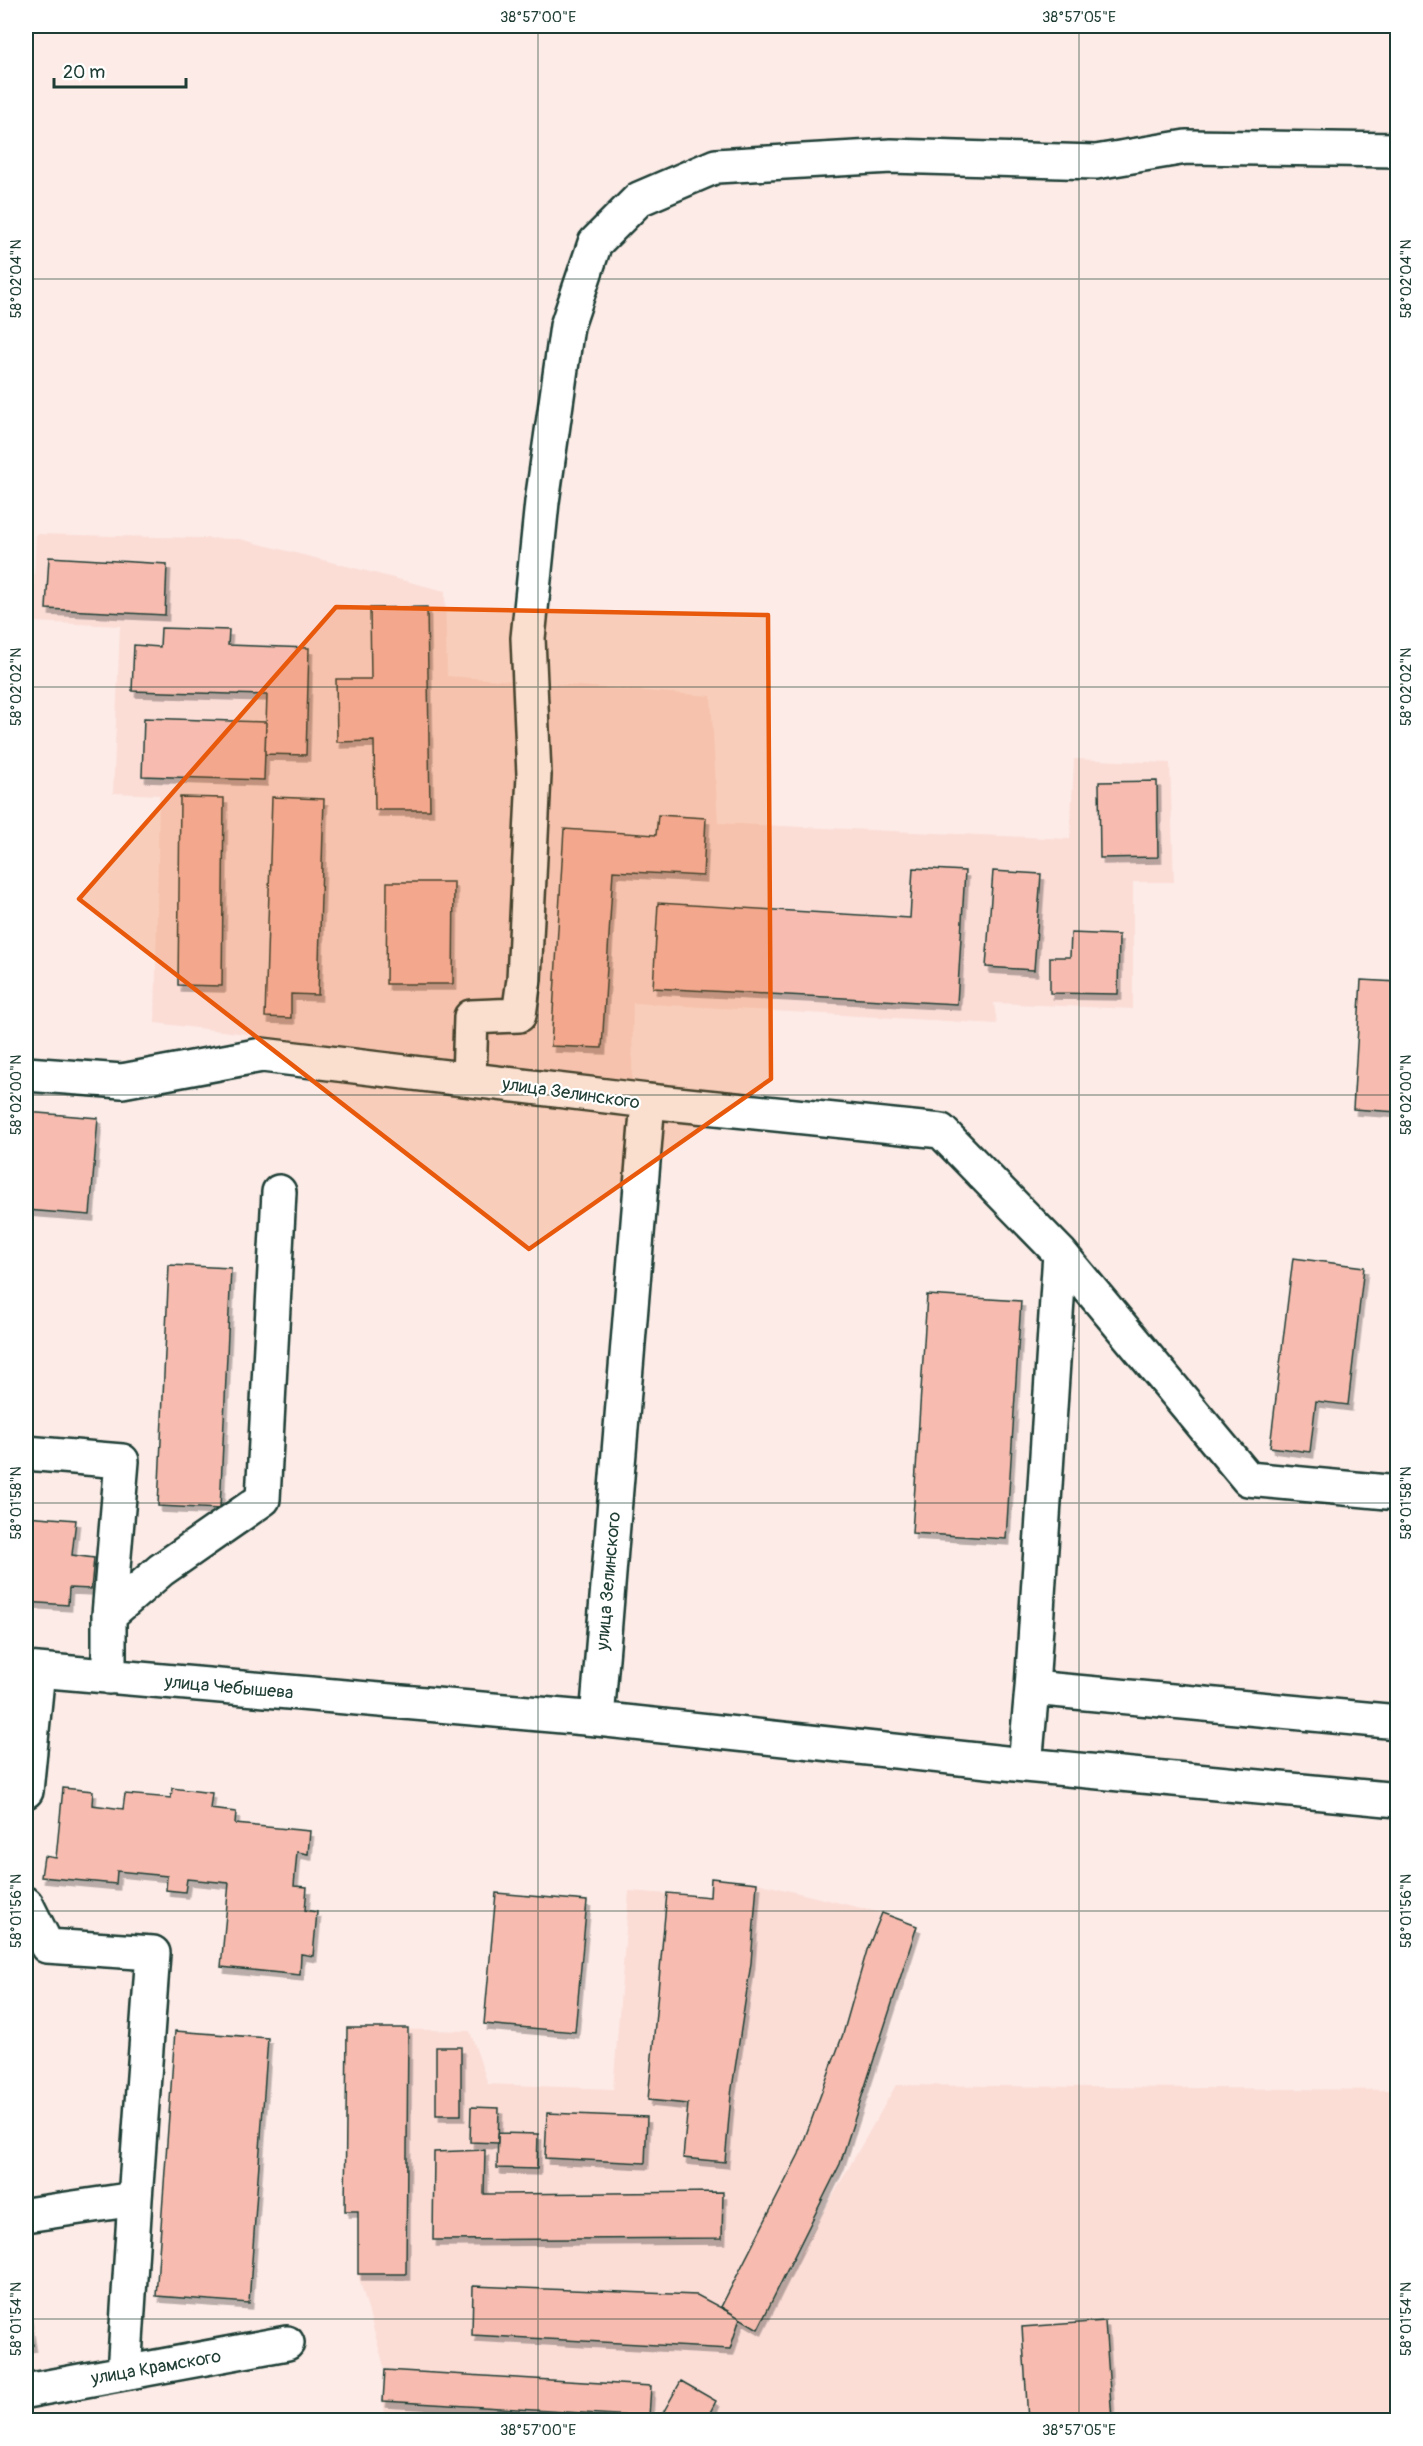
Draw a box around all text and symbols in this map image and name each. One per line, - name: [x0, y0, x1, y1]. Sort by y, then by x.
- text: 38°57'00"E: [500, 8, 576, 27]
- text: 38°57'05"E: [1042, 8, 1116, 27]
- scale bar: [54, 51, 186, 89]
- text: 20 m: [63, 61, 105, 84]
- text: 58°02'04"N: [7, 239, 26, 319]
- text: 58°02'04"N: [1397, 239, 1416, 319]
- text: 58°02'02"N: [7, 648, 26, 726]
- text: 58°02'02"N: [1397, 648, 1416, 726]
- text: 58°02'00"N: [7, 1055, 26, 1135]
- text: 58°02'00"N: [1397, 1055, 1416, 1135]
- street label: улица Зелинского: [500, 1072, 642, 1115]
- text: 58°01'58"N: [7, 1466, 26, 1540]
- text: 58°01'58"N: [1397, 1466, 1416, 1540]
- street label: улица Зелинского: [591, 1511, 626, 1652]
- street label: улица Чебышева: [163, 1670, 294, 1705]
- text: 58°01'56"N: [7, 1874, 26, 1948]
- text: 58°01'56"N: [1397, 1874, 1416, 1948]
- text: 58°01'54"N: [7, 2282, 26, 2356]
- text: 58°01'54"N: [1397, 2282, 1416, 2356]
- street label: улица Крамского: [88, 2345, 223, 2390]
- text: 38°57'00"E: [500, 2421, 576, 2440]
- text: 38°57'05"E: [1042, 2421, 1116, 2440]

